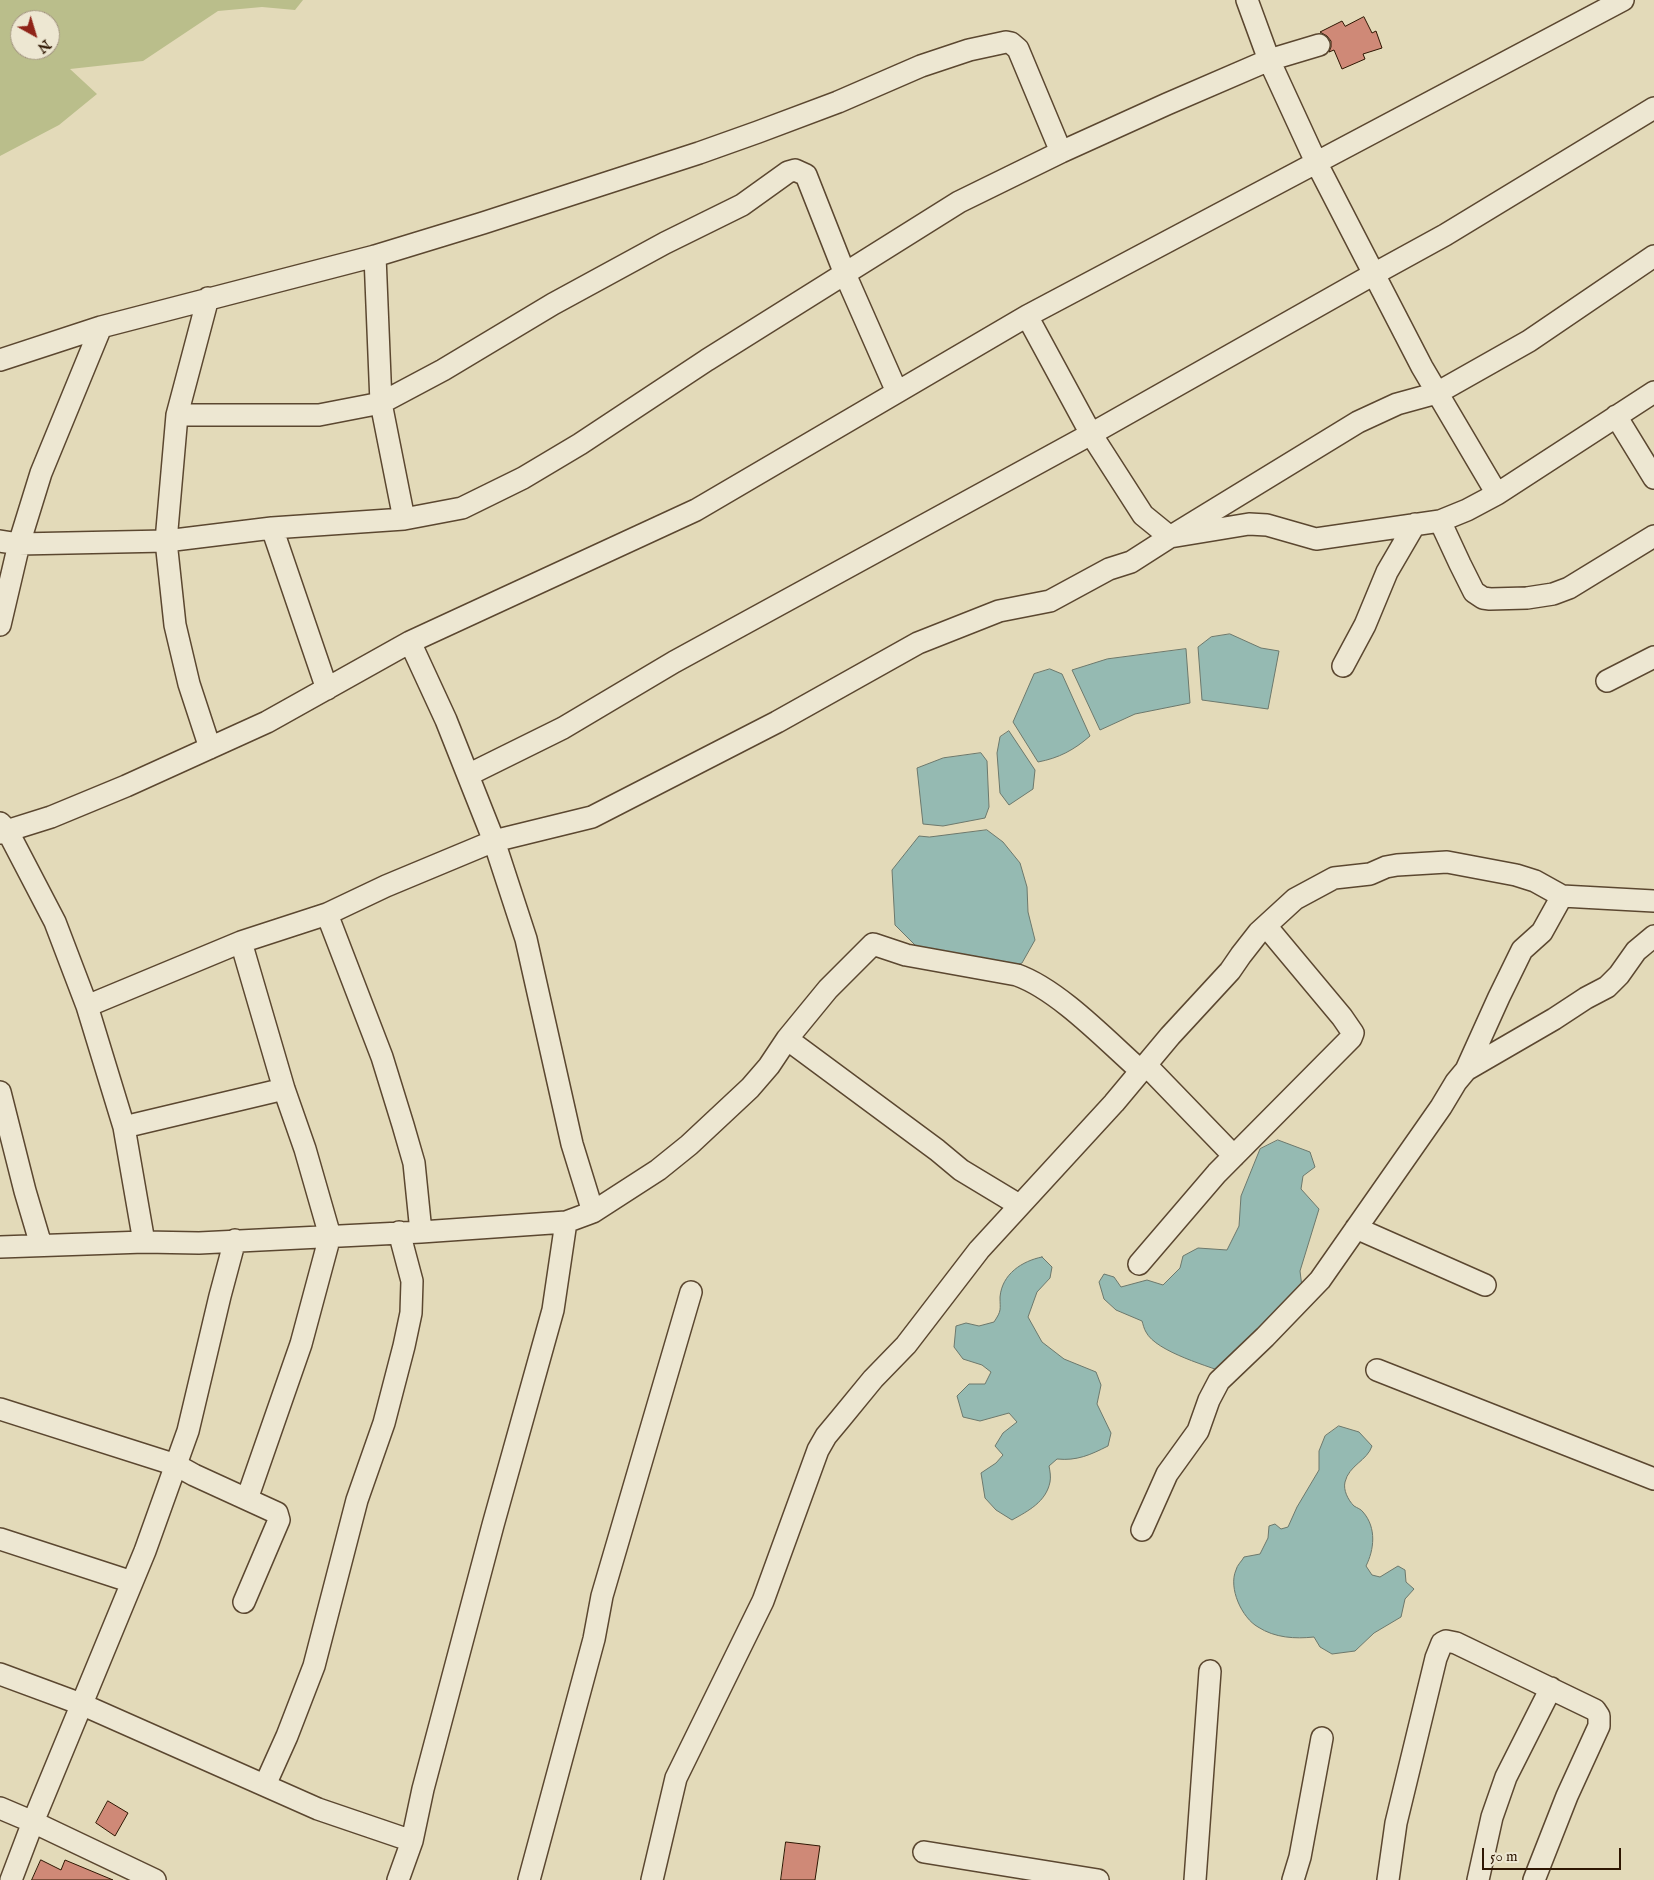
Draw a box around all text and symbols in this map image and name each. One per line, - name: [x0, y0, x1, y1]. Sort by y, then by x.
- north arrow: [10, 10, 60, 60]
- text: N: [33, 35, 54, 57]
- scale bar: [1484, 1838, 1623, 1870]
- text: 50 m: [1490, 1847, 1518, 1866]

